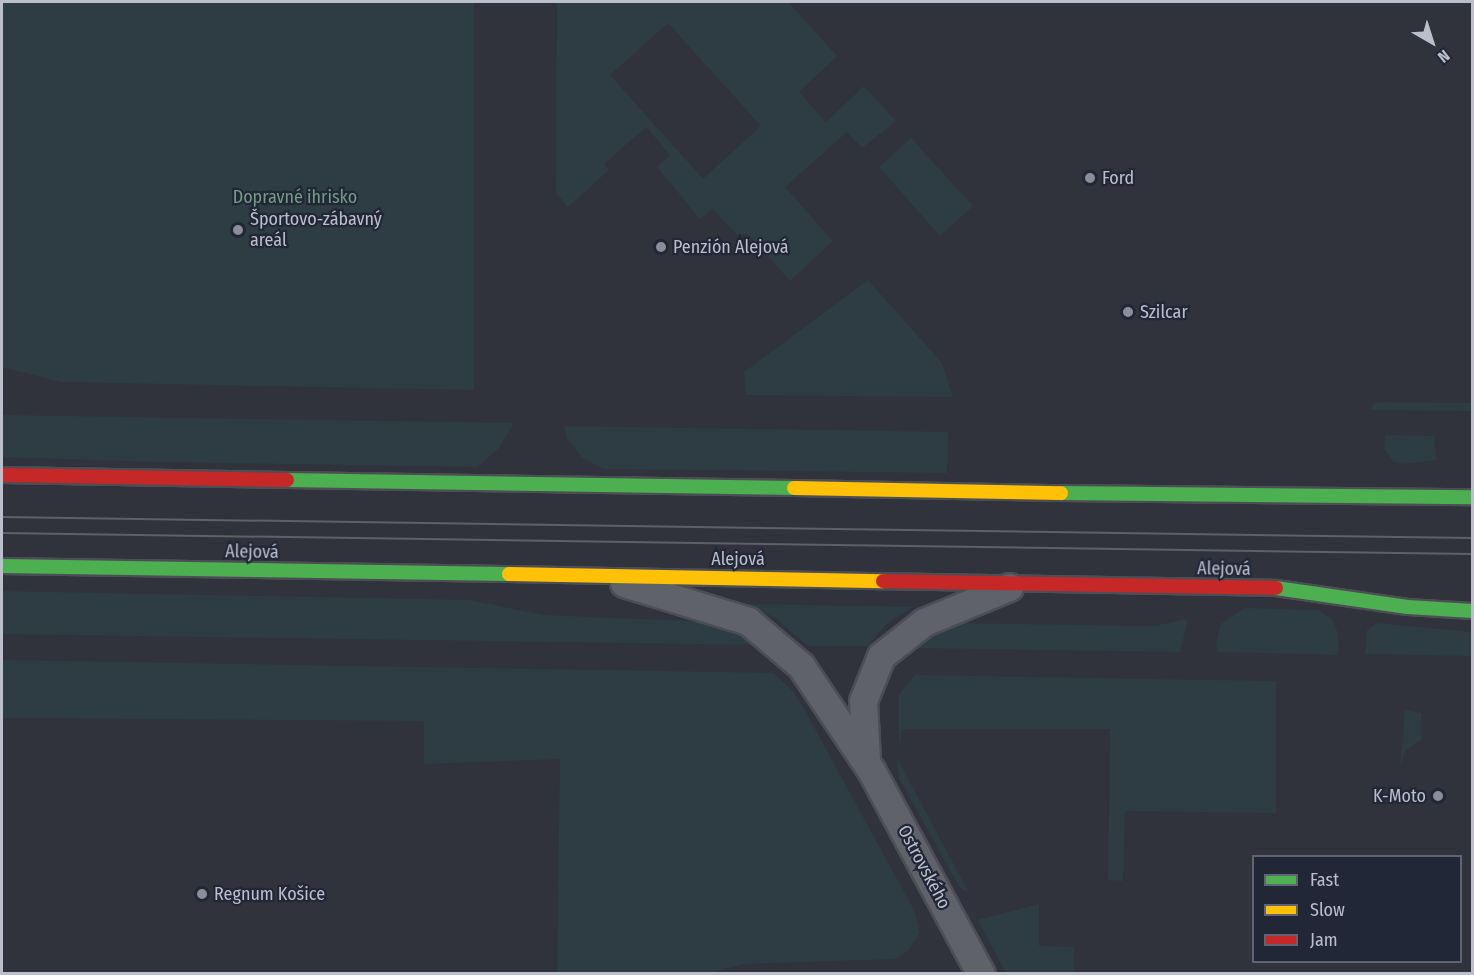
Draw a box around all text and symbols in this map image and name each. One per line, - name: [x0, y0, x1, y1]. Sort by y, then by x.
- north arrow: [1402, 12, 1462, 72]
- text: N: [1434, 46, 1453, 67]
- place label: Ford: [1102, 167, 1134, 189]
- marker: Ford: [1083, 171, 1097, 185]
- park label: Dopravné ihrisko: [233, 186, 357, 208]
- place label: Športovo-zábavný areál: [250, 209, 382, 252]
- marker: Športovo-zábavný areál: [231, 223, 245, 237]
- place label: Penzión Alejová: [673, 236, 789, 258]
- marker: Penzión Alejová: [654, 240, 668, 254]
- place label: Szilcar: [1140, 301, 1188, 323]
- marker: Szilcar: [1121, 305, 1135, 319]
- street label: Alejová: [225, 541, 279, 563]
- street label: Alejová: [711, 548, 765, 570]
- street label: Alejová: [1197, 558, 1251, 580]
- place label: K-Moto: [1373, 785, 1426, 807]
- marker: K-Moto: [1431, 789, 1445, 803]
- street label: Ostrovského: [893, 821, 955, 913]
- legend: [1252, 855, 1462, 963]
- text: Fast: [1310, 869, 1339, 891]
- place label: Regnum Košice: [214, 883, 325, 905]
- marker: Regnum Košice: [195, 887, 209, 901]
- text: Slow: [1310, 899, 1345, 921]
- text: Jam: [1310, 929, 1338, 951]

